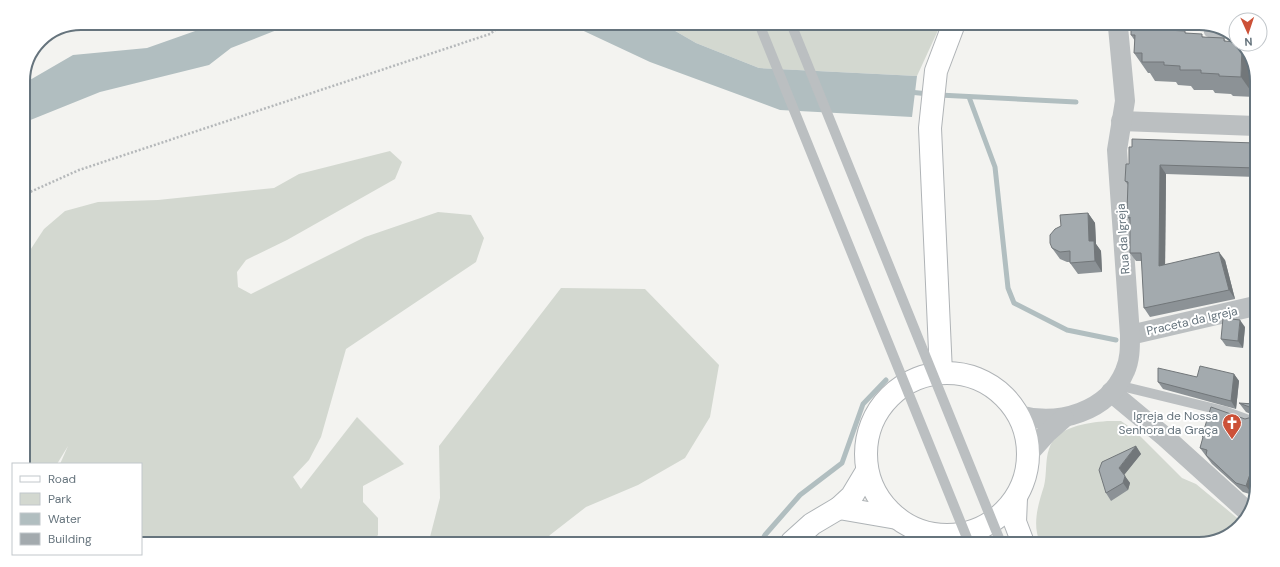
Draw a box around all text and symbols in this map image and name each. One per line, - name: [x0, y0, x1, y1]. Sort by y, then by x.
- north arrow: [1228, 12, 1268, 52]
- text: N: [1244, 35, 1253, 49]
- street label: Rua da Igreja: [1113, 203, 1133, 275]
- street label: Praceta da Igreja: [1145, 303, 1239, 339]
- place label: Igreja de Nossa Senhora da Graça: [1118, 408, 1218, 438]
- church icon: Igreja de Nossa Senhora da Graça: [1221, 412, 1243, 440]
- legend: [12, 463, 142, 555]
- text: Road: [48, 471, 76, 487]
- text: Park: [48, 491, 72, 507]
- text: Water: [48, 511, 82, 527]
- text: Building: [48, 531, 92, 547]

